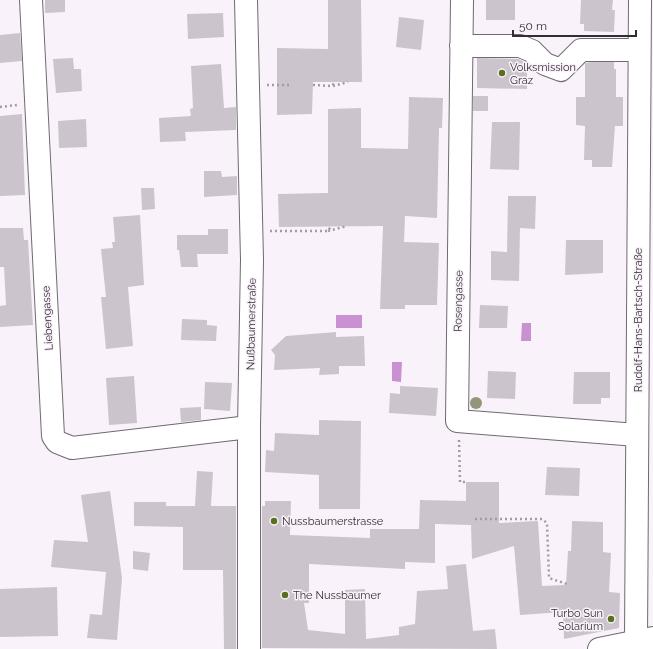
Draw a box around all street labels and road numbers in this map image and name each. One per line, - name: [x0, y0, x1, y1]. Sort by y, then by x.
- street label: Rudolf-Hans-Bartsch-Straße: [632, 247, 645, 392]
- street label: Rosengasse: [451, 270, 466, 332]
- street label: Nußbaumerstraße: [244, 277, 259, 370]
- street label: Liebengasse: [39, 285, 56, 351]

